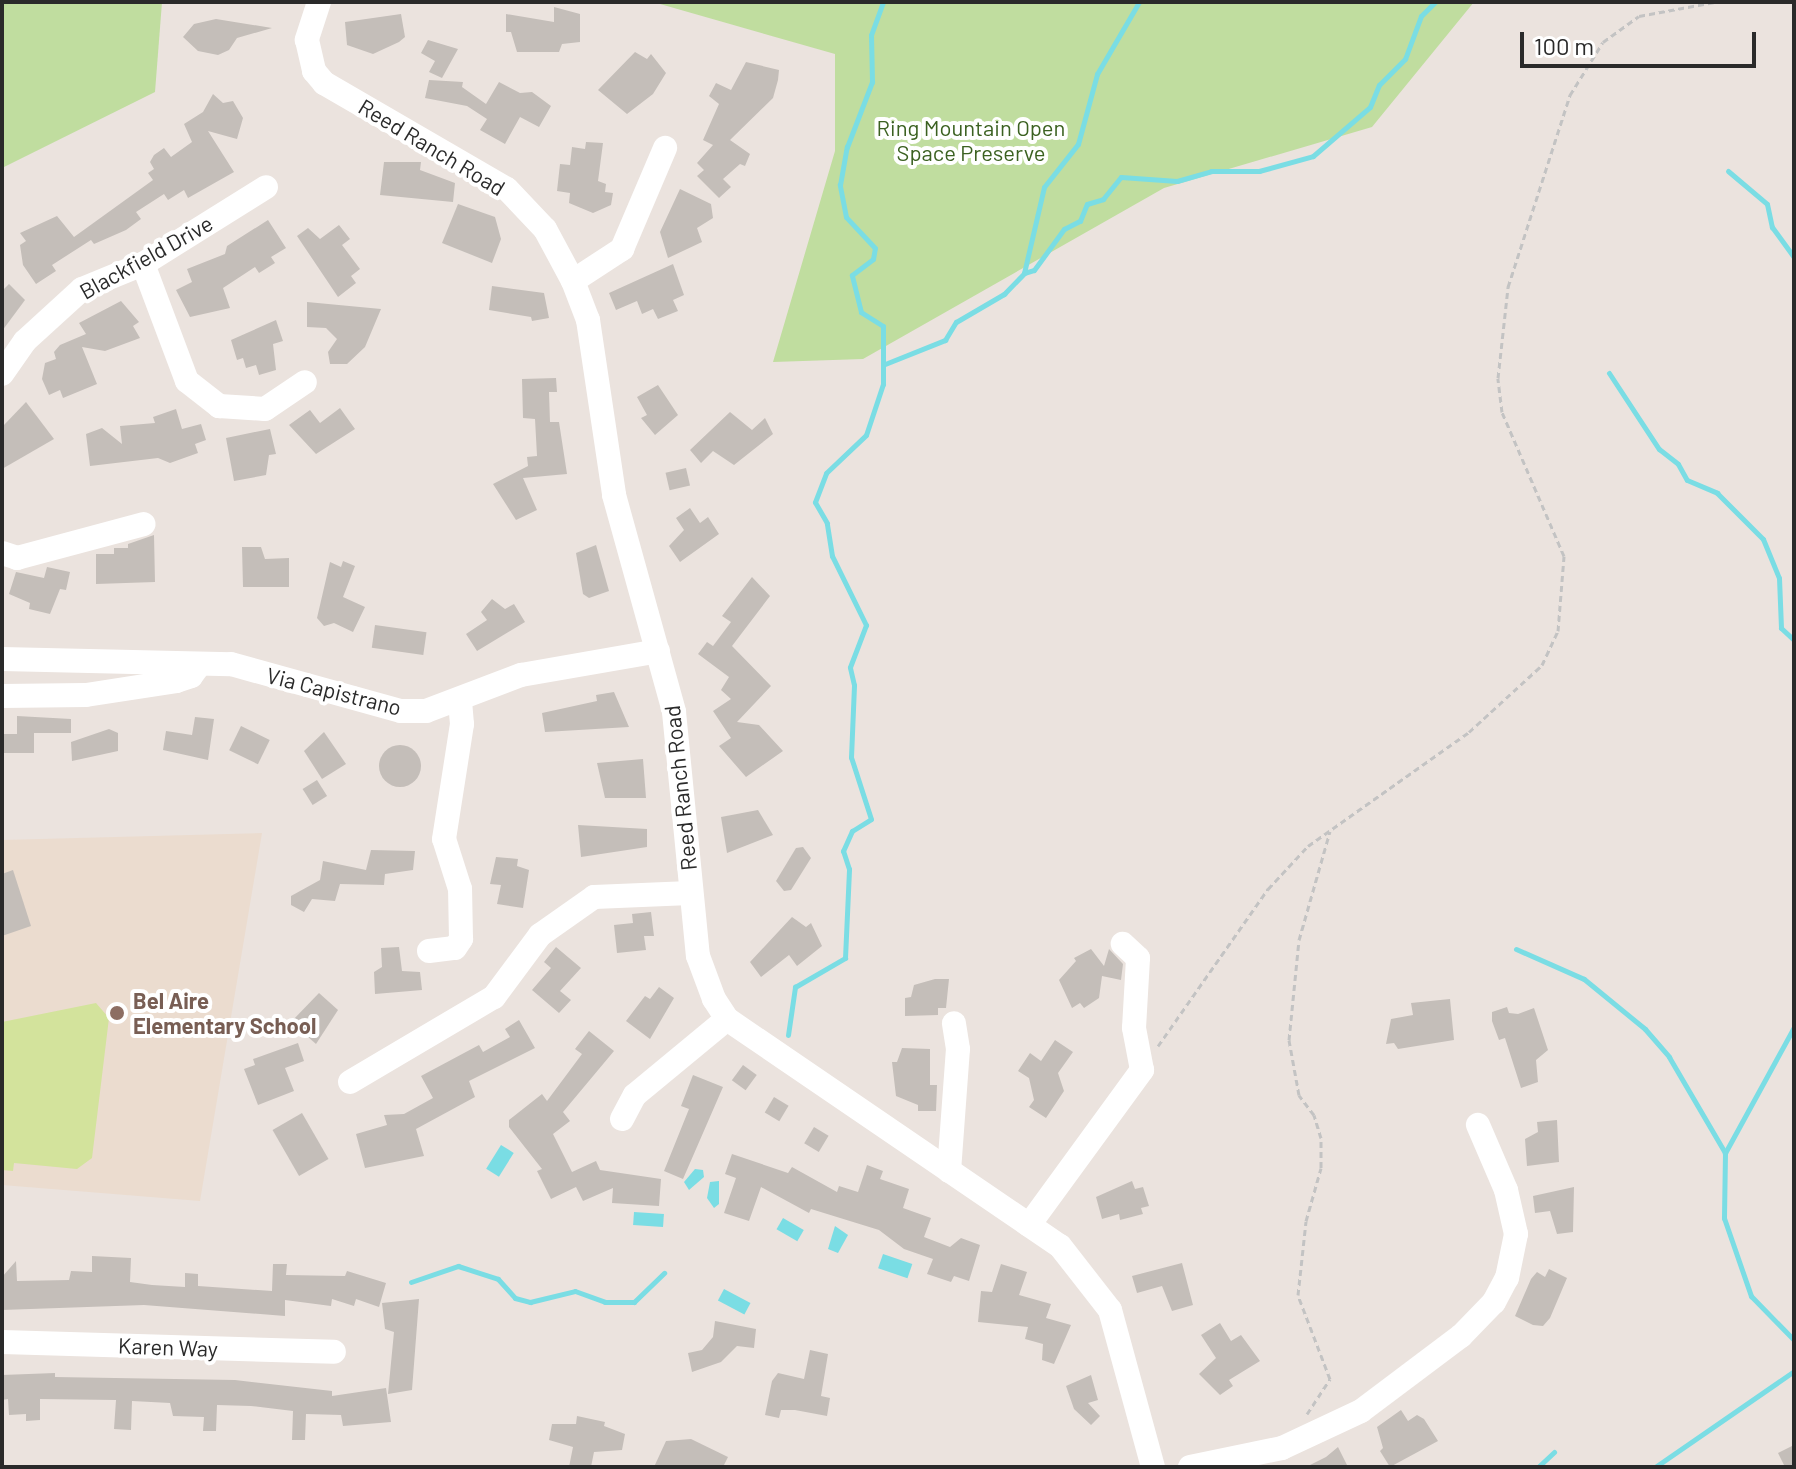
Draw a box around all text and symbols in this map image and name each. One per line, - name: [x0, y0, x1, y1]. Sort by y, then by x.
- scale bar: [1524, 16, 1760, 66]
- text: 100 m: [1534, 31, 1594, 60]
- street label: Reed Ranch Road: [354, 93, 510, 201]
- park label: Ring Mountain Open Space Preserve: [877, 114, 1065, 166]
- street label: Blackfield Drive: [75, 210, 217, 304]
- street label: Via Capistrano: [264, 662, 404, 720]
- street label: Reed Ranch Road: [658, 704, 702, 872]
- place label: Bel Aire Elementary School: [133, 987, 316, 1038]
- marker: Bel Aire Elementary School: [108, 1004, 126, 1022]
- street label: Karen Way: [118, 1332, 218, 1362]

